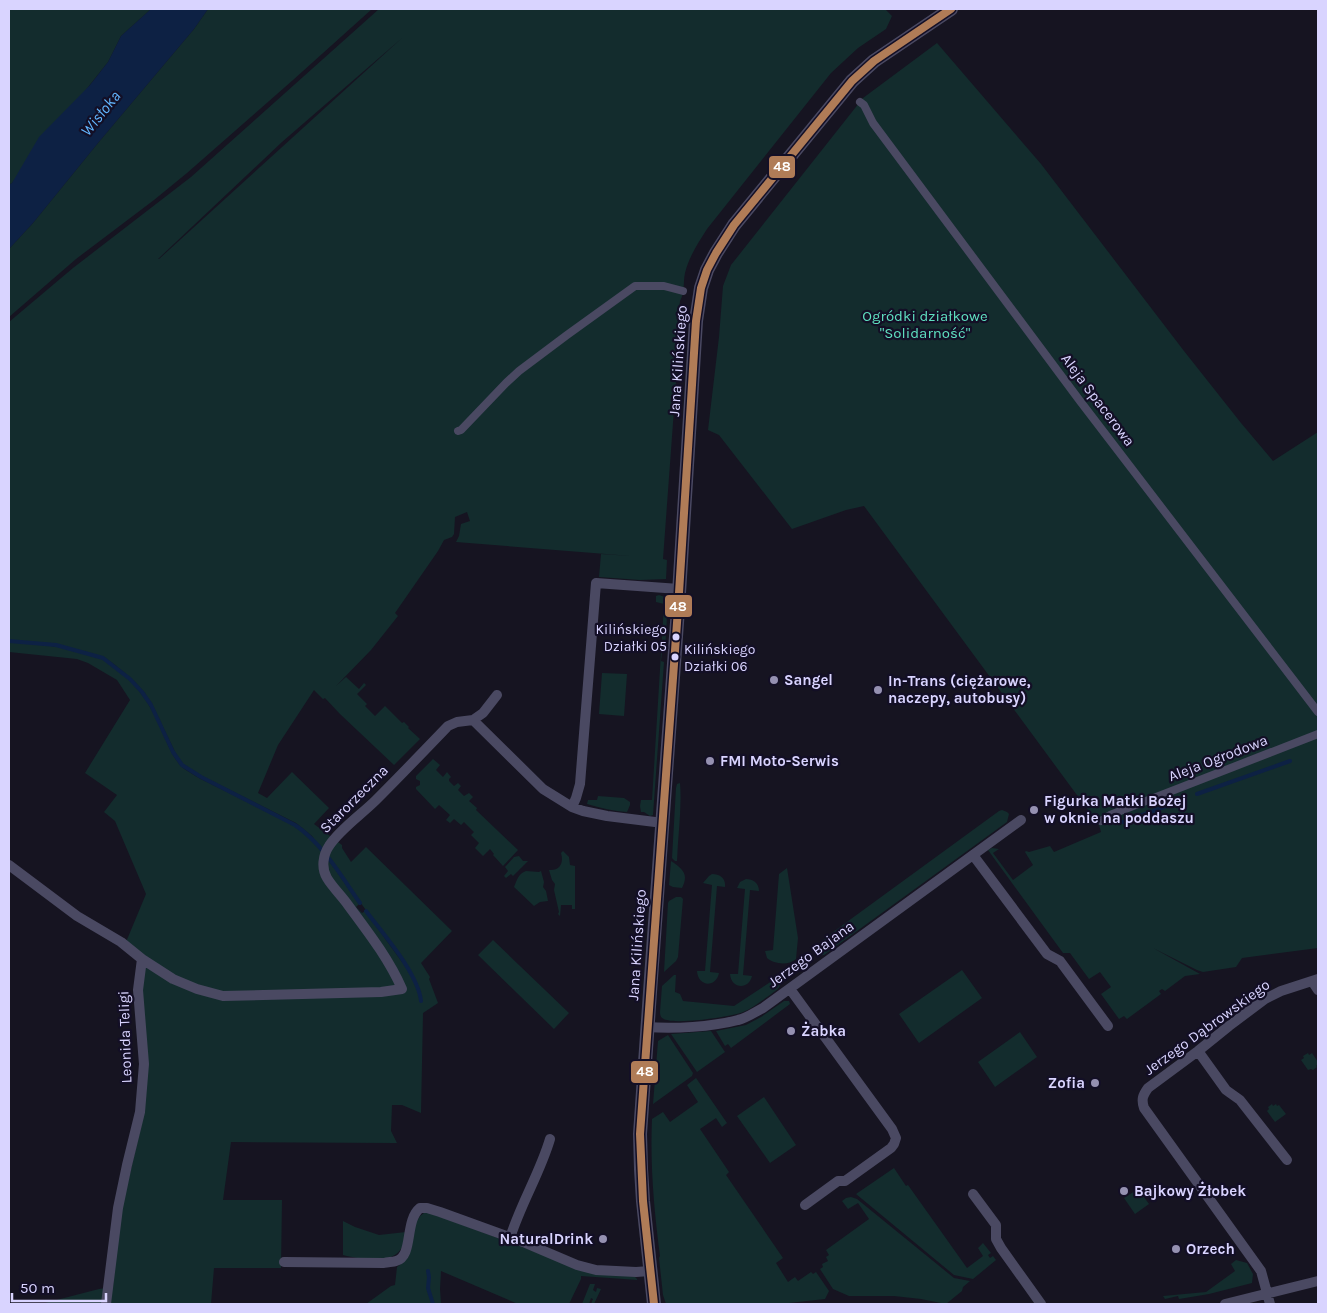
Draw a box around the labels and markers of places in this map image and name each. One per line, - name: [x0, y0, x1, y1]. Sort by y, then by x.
- place label: Kilińskiego Działki 05: [596, 621, 667, 655]
- marker: Kilińskiego Działki 05: [671, 632, 681, 642]
- place label: Kilińskiego Działki 06: [684, 641, 755, 675]
- marker: Kilińskiego Działki 06: [670, 652, 680, 662]
- place label: Sangel: [784, 671, 833, 689]
- place label: In-Trans (ciężarowe, naczepy, autobusy): [888, 672, 1031, 707]
- marker: Sangel: [768, 674, 780, 686]
- marker: In-Trans (ciężarowe, naczepy, autobusy): [872, 684, 884, 696]
- place label: FMI Moto-Serwis: [720, 752, 839, 770]
- marker: FMI Moto-Serwis: [704, 755, 716, 767]
- place label: Figurka Matki Bożej w oknie na poddaszu: [1044, 792, 1194, 827]
- marker: Figurka Matki Bożej w oknie na poddaszu: [1028, 804, 1040, 816]
- place label: Żabka: [801, 1021, 846, 1040]
- marker: Żabka: [785, 1025, 797, 1037]
- place label: Zofia: [1048, 1074, 1085, 1092]
- marker: Zofia: [1089, 1077, 1101, 1089]
- place label: Bajkowy Żłobek: [1134, 1181, 1246, 1200]
- marker: Bajkowy Żłobek: [1118, 1185, 1130, 1197]
- place label: NaturalDrink: [500, 1230, 593, 1248]
- marker: NaturalDrink: [597, 1233, 609, 1245]
- place label: Orzech: [1186, 1240, 1235, 1258]
- marker: Orzech: [1170, 1243, 1182, 1255]

